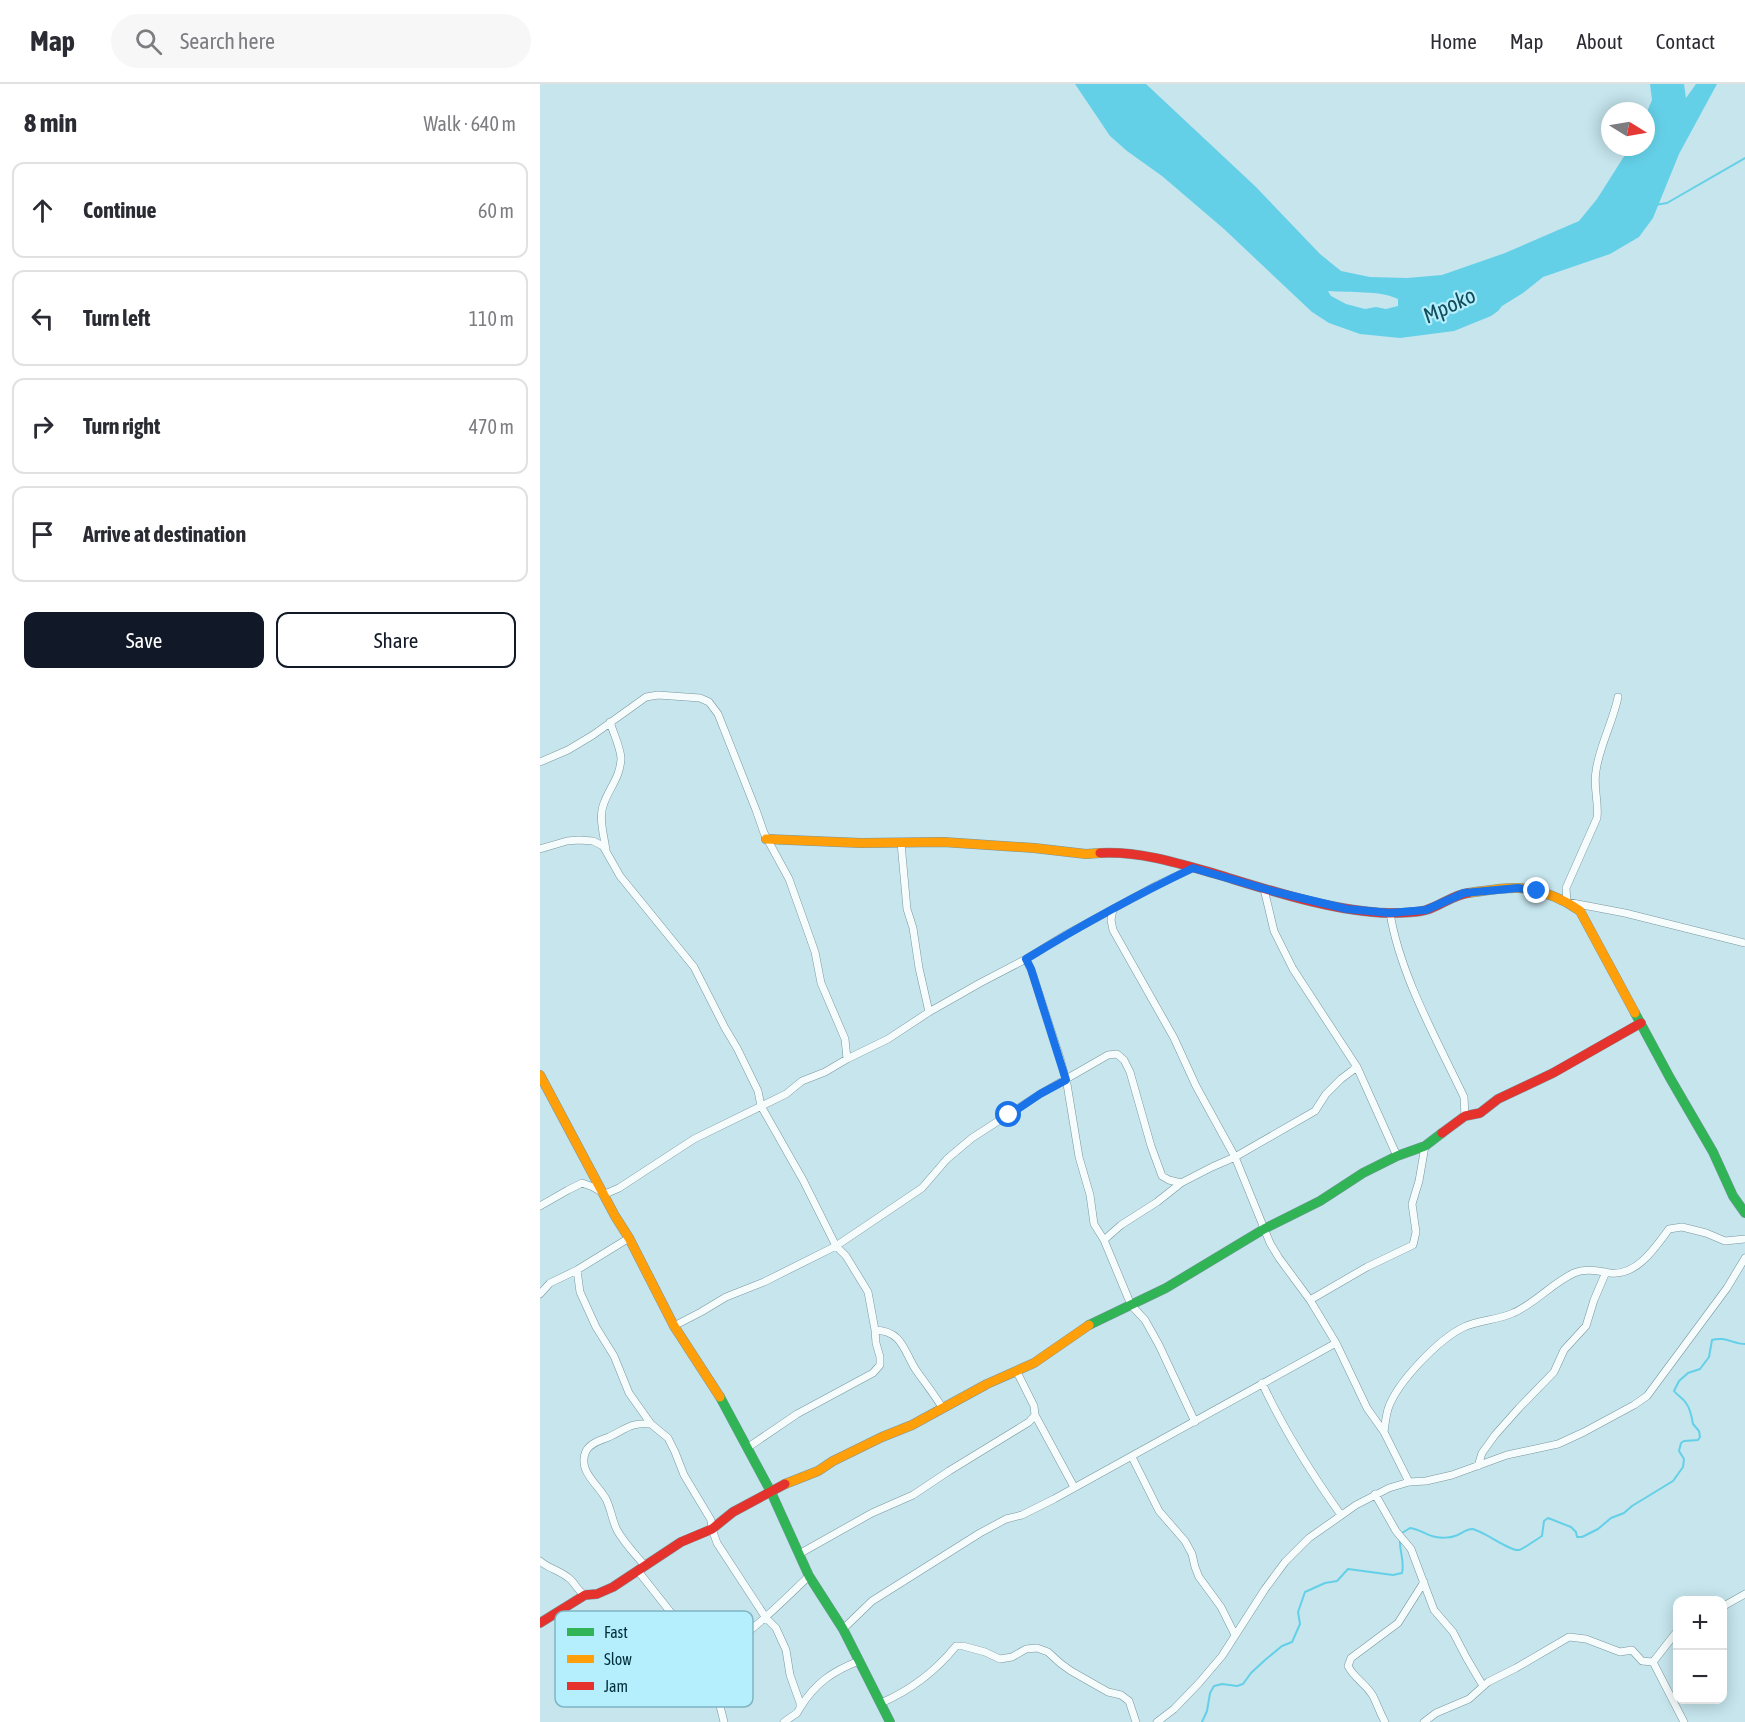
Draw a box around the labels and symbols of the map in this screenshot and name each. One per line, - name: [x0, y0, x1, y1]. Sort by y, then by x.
- north arrow: [1601, 102, 1655, 156]
- water label: Mpoko: [1419, 282, 1479, 328]
- route end: [1523, 877, 1549, 903]
- route start: [995, 1101, 1021, 1127]
- legend: [555, 1611, 753, 1707]
- text: Fast: [604, 1623, 628, 1641]
- text: Slow: [604, 1650, 632, 1668]
- text: Jam: [604, 1677, 628, 1695]

